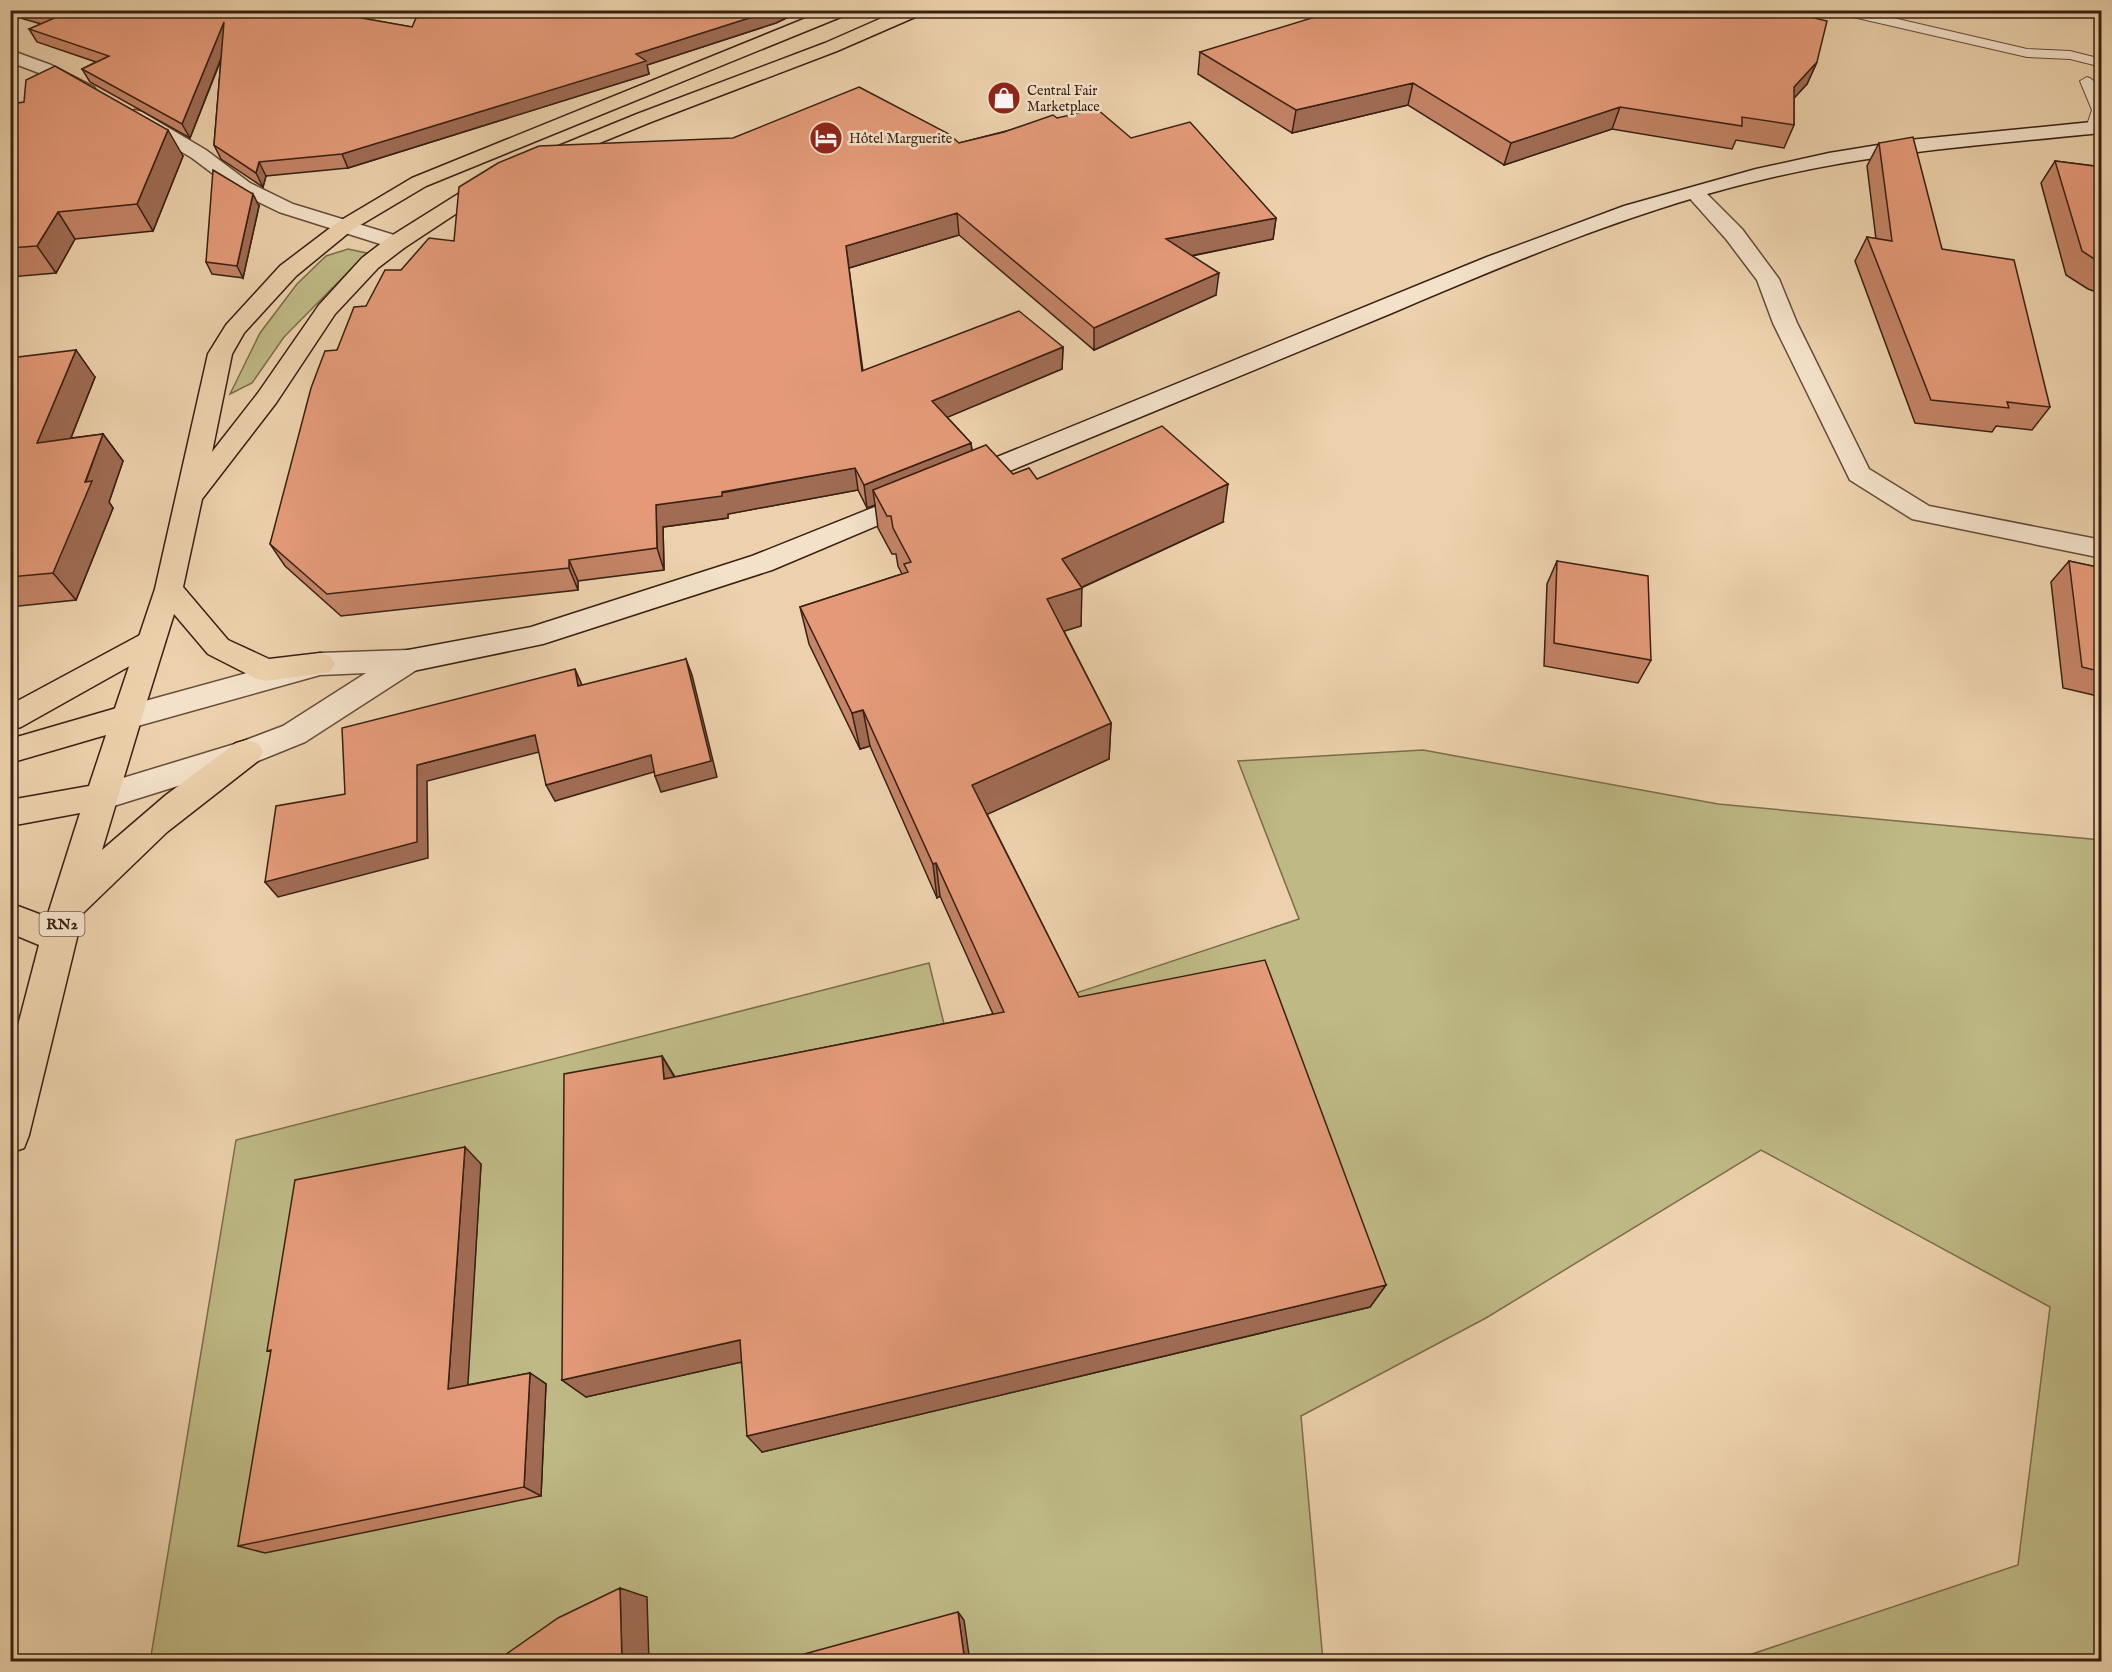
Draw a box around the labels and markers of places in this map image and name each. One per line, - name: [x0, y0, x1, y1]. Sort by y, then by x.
- shop icon: Central Fair Marketplace: [986, 80, 1022, 116]
- place label: Central Fair Marketplace: [1027, 82, 1100, 116]
- hotel icon: Hôtel Marguerite: [808, 120, 844, 156]
- place label: Hôtel Marguerite: [849, 130, 953, 148]

